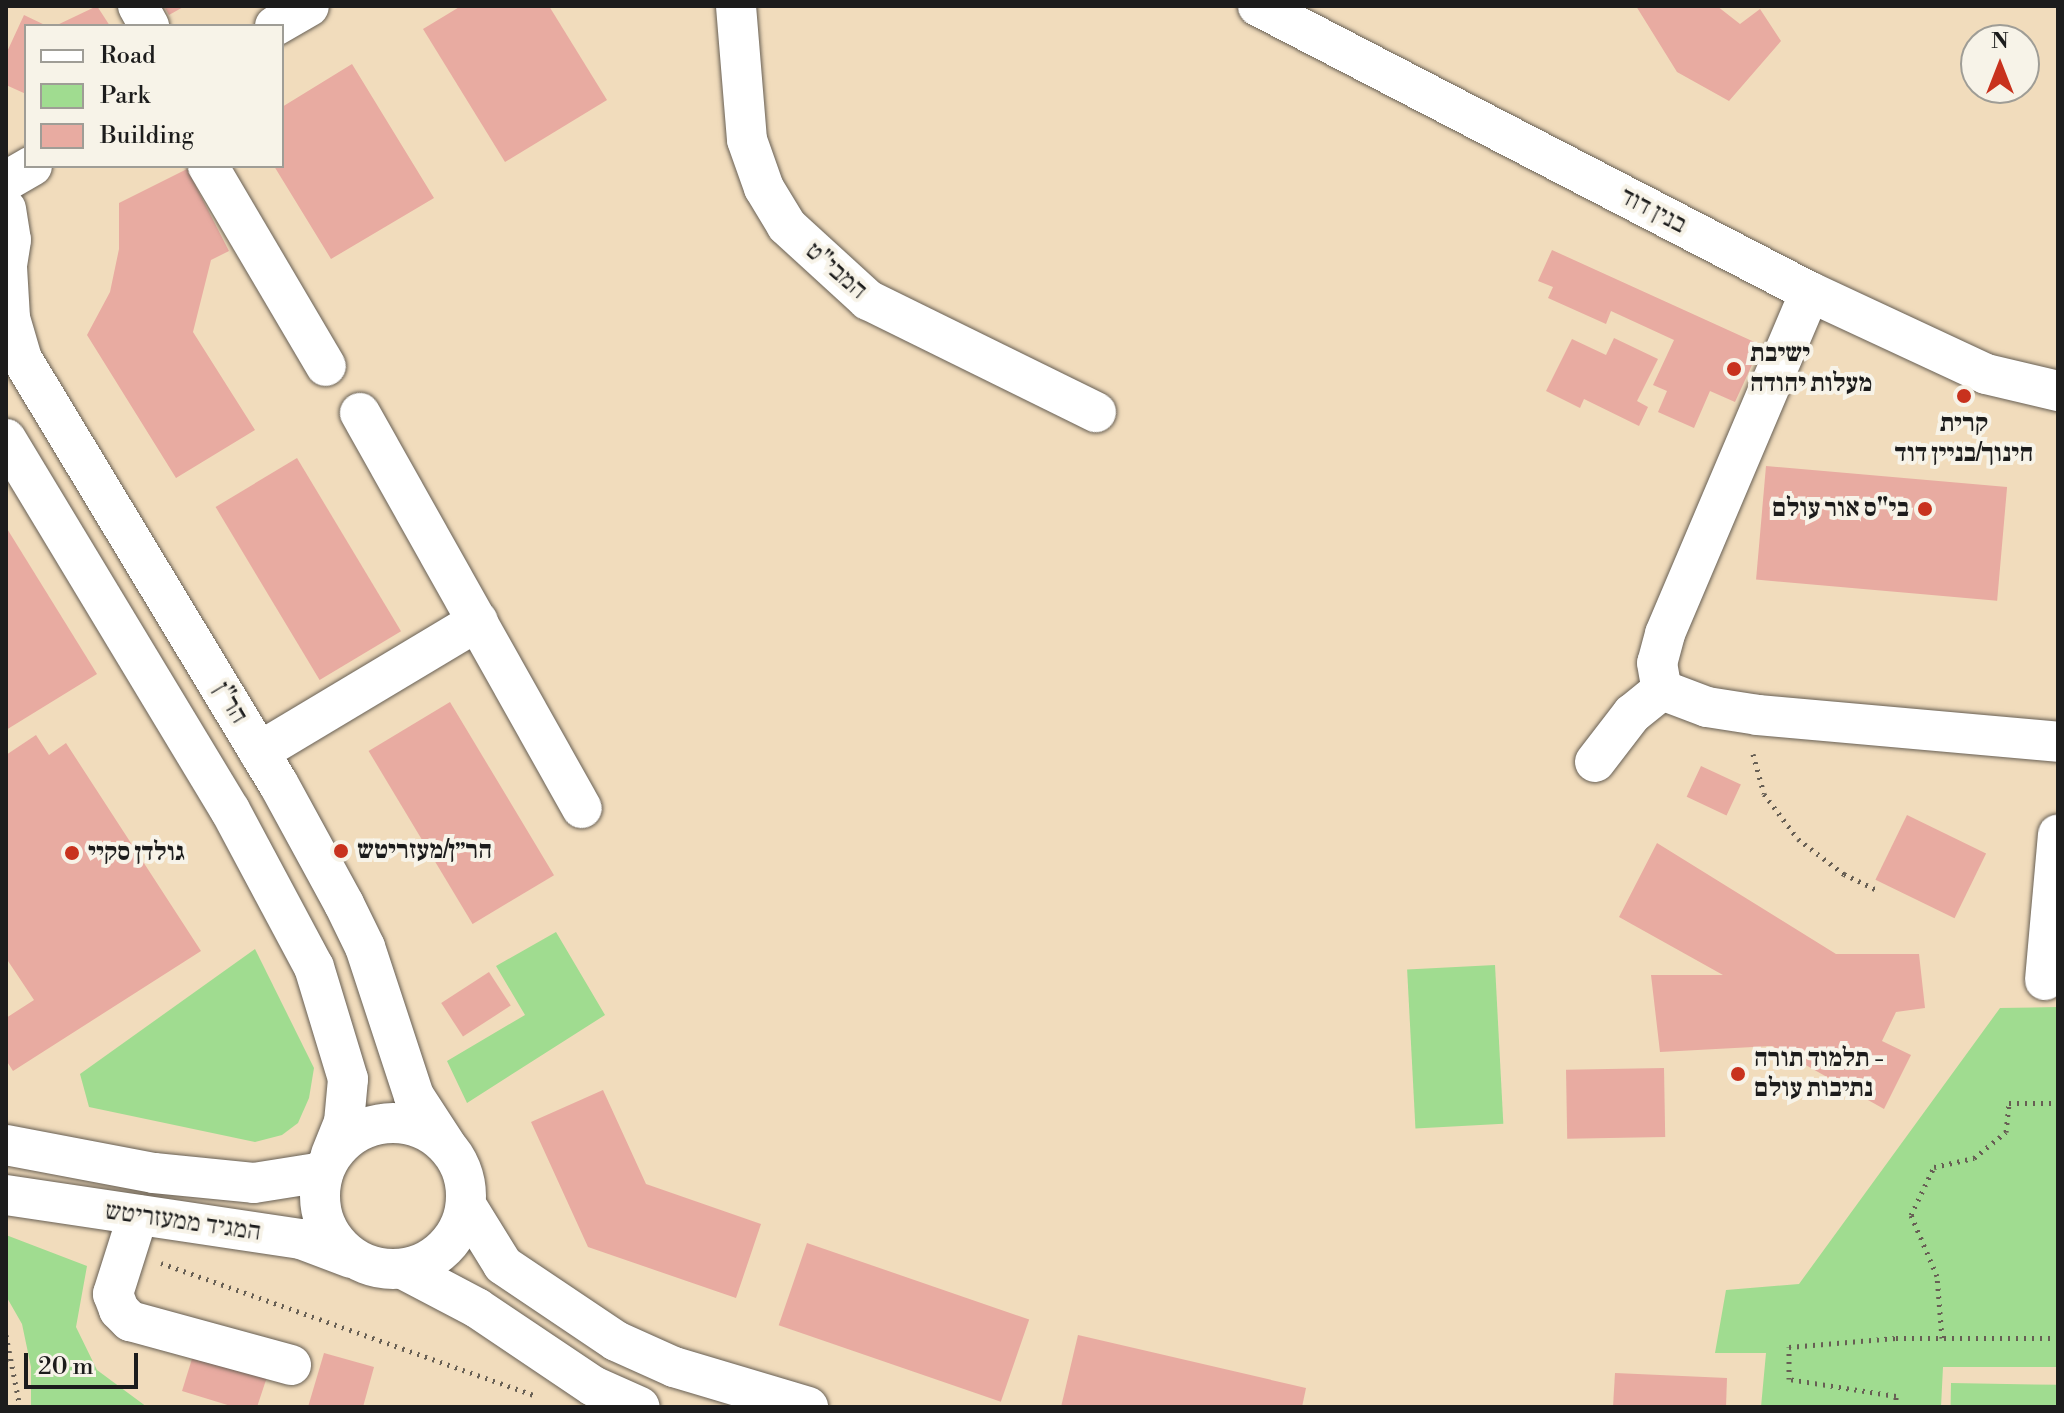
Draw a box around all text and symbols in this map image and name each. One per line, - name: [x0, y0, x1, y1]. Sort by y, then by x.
- legend: [24, 24, 284, 168]
- north arrow: [1960, 24, 2040, 104]
- text: N: [1991, 28, 2009, 55]
- text: Road: [100, 41, 156, 71]
- text: Park: [100, 81, 150, 111]
- text: Building: [100, 121, 194, 151]
- street label: בנין דוד: [1615, 181, 1691, 241]
- street label: המבי"ט: [799, 236, 873, 306]
- place label: ישיבת מעלות יהודה: [1750, 338, 1872, 400]
- marker: ישיבת מעלות יהודה: [1725, 360, 1743, 378]
- marker: קרית חינוך/בניין דוד: [1955, 387, 1973, 405]
- place label: קרית חינוך/בניין דוד: [1895, 408, 2033, 470]
- place label: בי"ס אור עולם: [1772, 493, 1909, 525]
- marker: בי"ס אור עולם: [1916, 500, 1934, 518]
- street label: הר"ן: [206, 677, 254, 729]
- place label: הר״ן/מעזריטש: [357, 835, 492, 867]
- place label: גולדן סקיי: [88, 837, 185, 869]
- marker: הר״ן/מעזריטש: [332, 842, 350, 860]
- marker: גולדן סקיי: [63, 844, 81, 862]
- place label: תלמוד תורה - נתיבות עולם: [1754, 1043, 1884, 1104]
- marker: תלמוד תורה - נתיבות עולם: [1729, 1065, 1747, 1083]
- street label: המגיד ממעזריטש: [103, 1196, 263, 1248]
- scale bar: [28, 1337, 142, 1387]
- text: 20 m: [38, 1352, 94, 1382]

